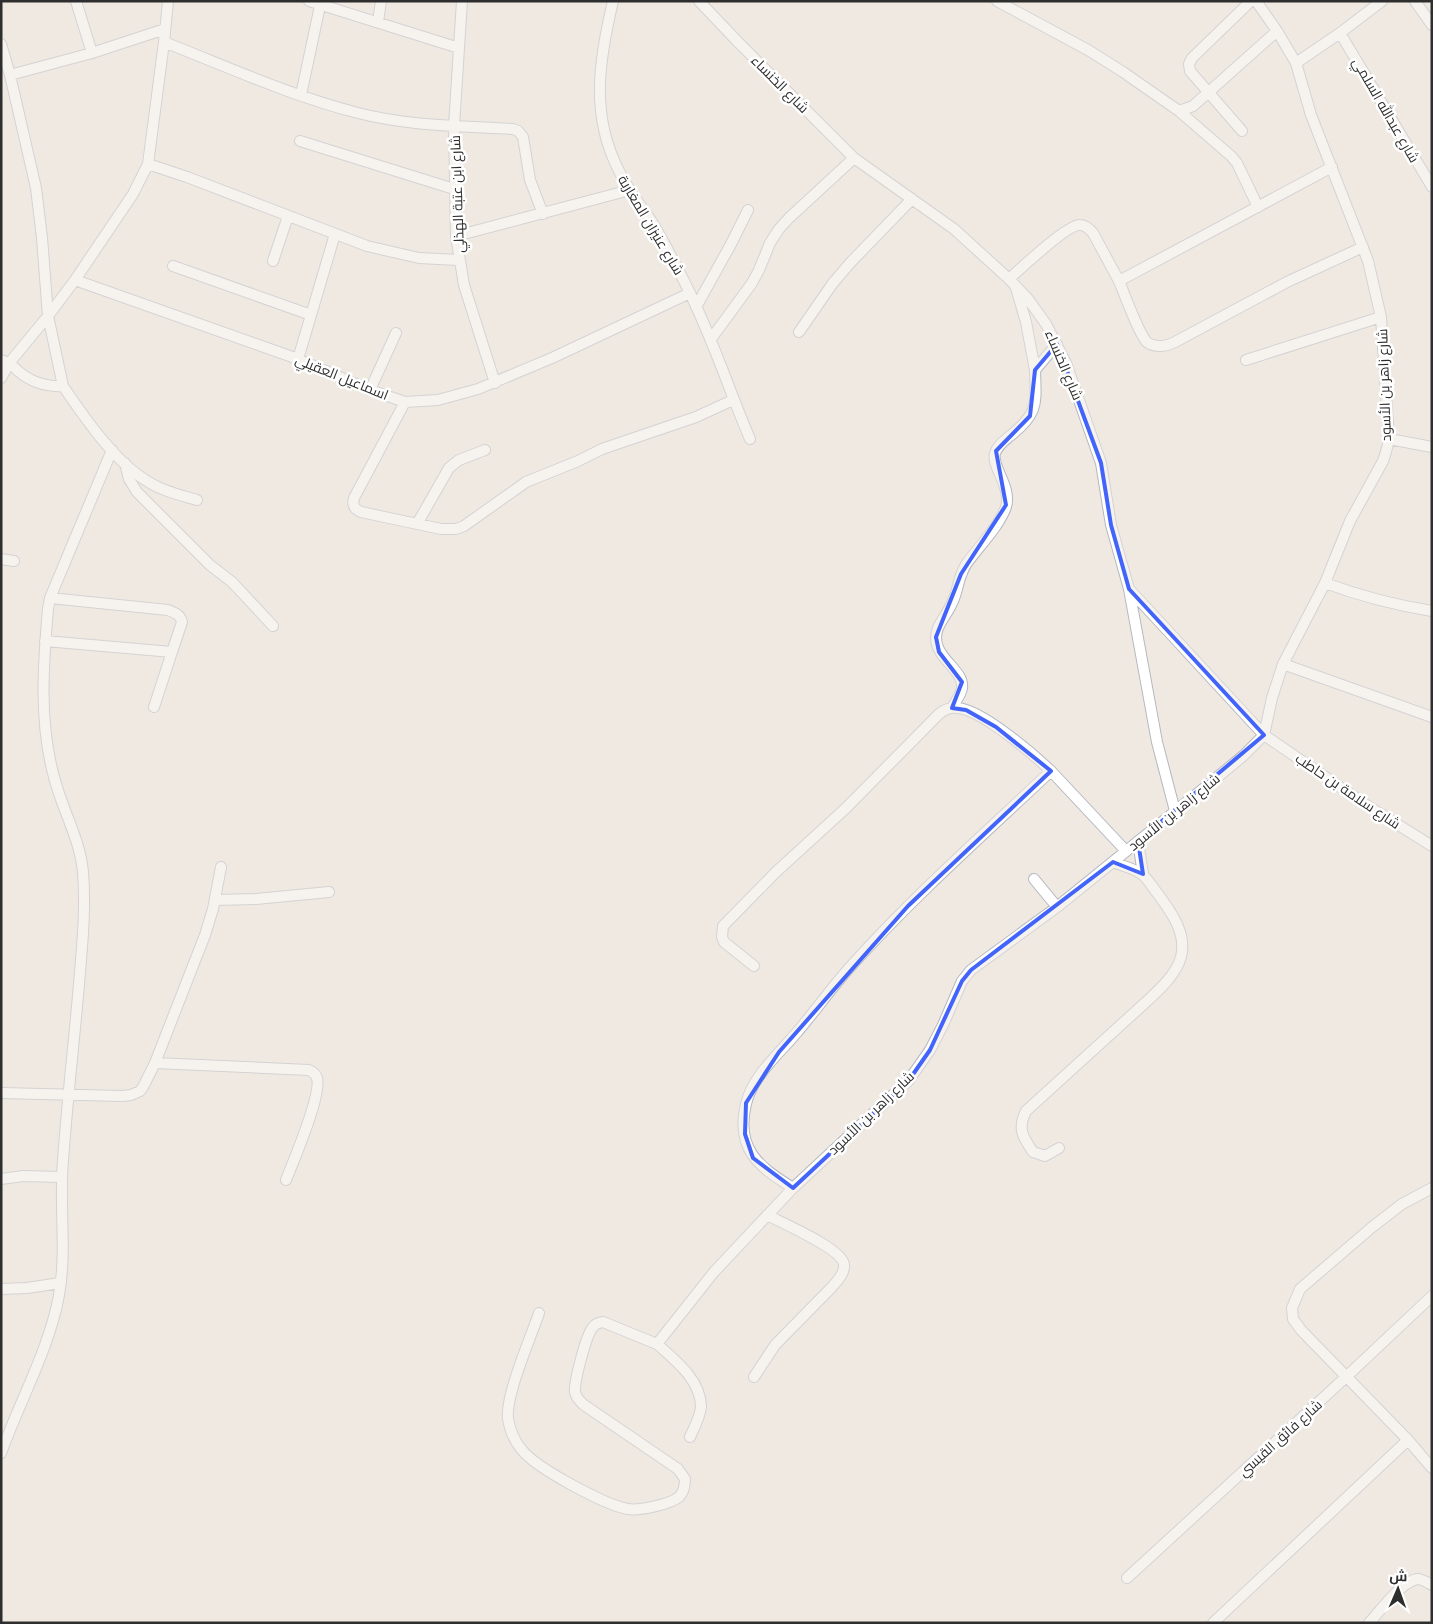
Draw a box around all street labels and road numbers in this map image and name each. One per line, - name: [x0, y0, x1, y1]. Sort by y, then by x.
- street label: شارع الخنساء: [747, 52, 812, 117]
- street label: شارع عبدالله السلمي: [1346, 54, 1423, 167]
- street label: شارع ابن عتبة الهذلي: [447, 135, 471, 253]
- street label: شارع عنيزان المغاربة: [614, 172, 687, 278]
- street label: شارع الخنساء: [1041, 328, 1086, 403]
- street label: شارع زاهر بن الأسود: [1374, 328, 1395, 442]
- street label: اسماعيل العقيلي: [292, 351, 391, 407]
- street label: شارع سلامة بن حاطب: [1292, 750, 1403, 833]
- street label: شارع زاهر بن الأسود: [1125, 770, 1224, 855]
- street label: شارع زاهر بن الأسود: [825, 1068, 918, 1159]
- street label: شارع فائق القيسي: [1235, 1396, 1327, 1482]

